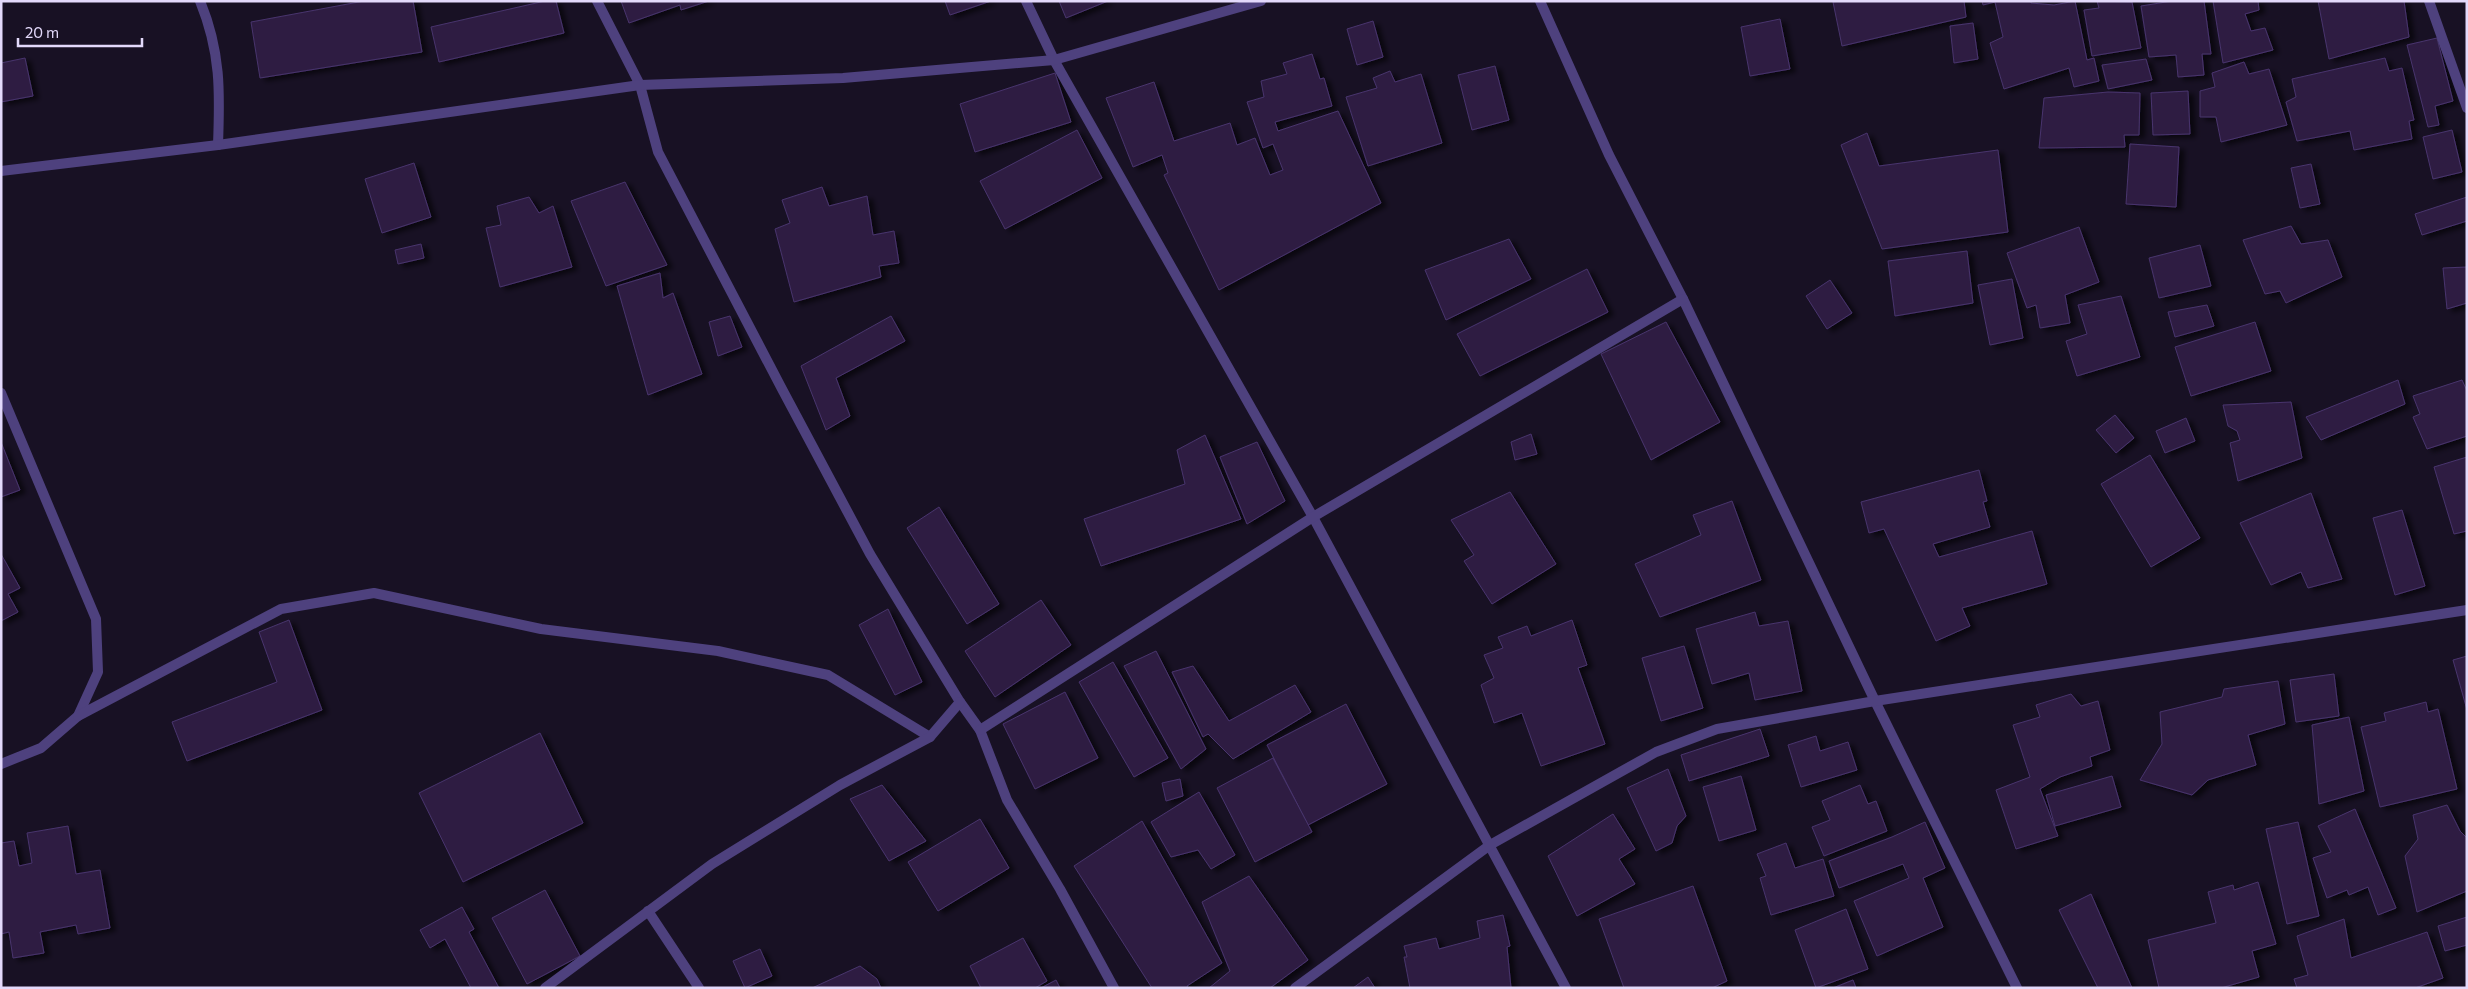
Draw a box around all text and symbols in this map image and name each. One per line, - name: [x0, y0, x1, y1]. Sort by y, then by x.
- scale bar: [18, 15, 141, 47]
- text: 20 m: [25, 23, 59, 41]

